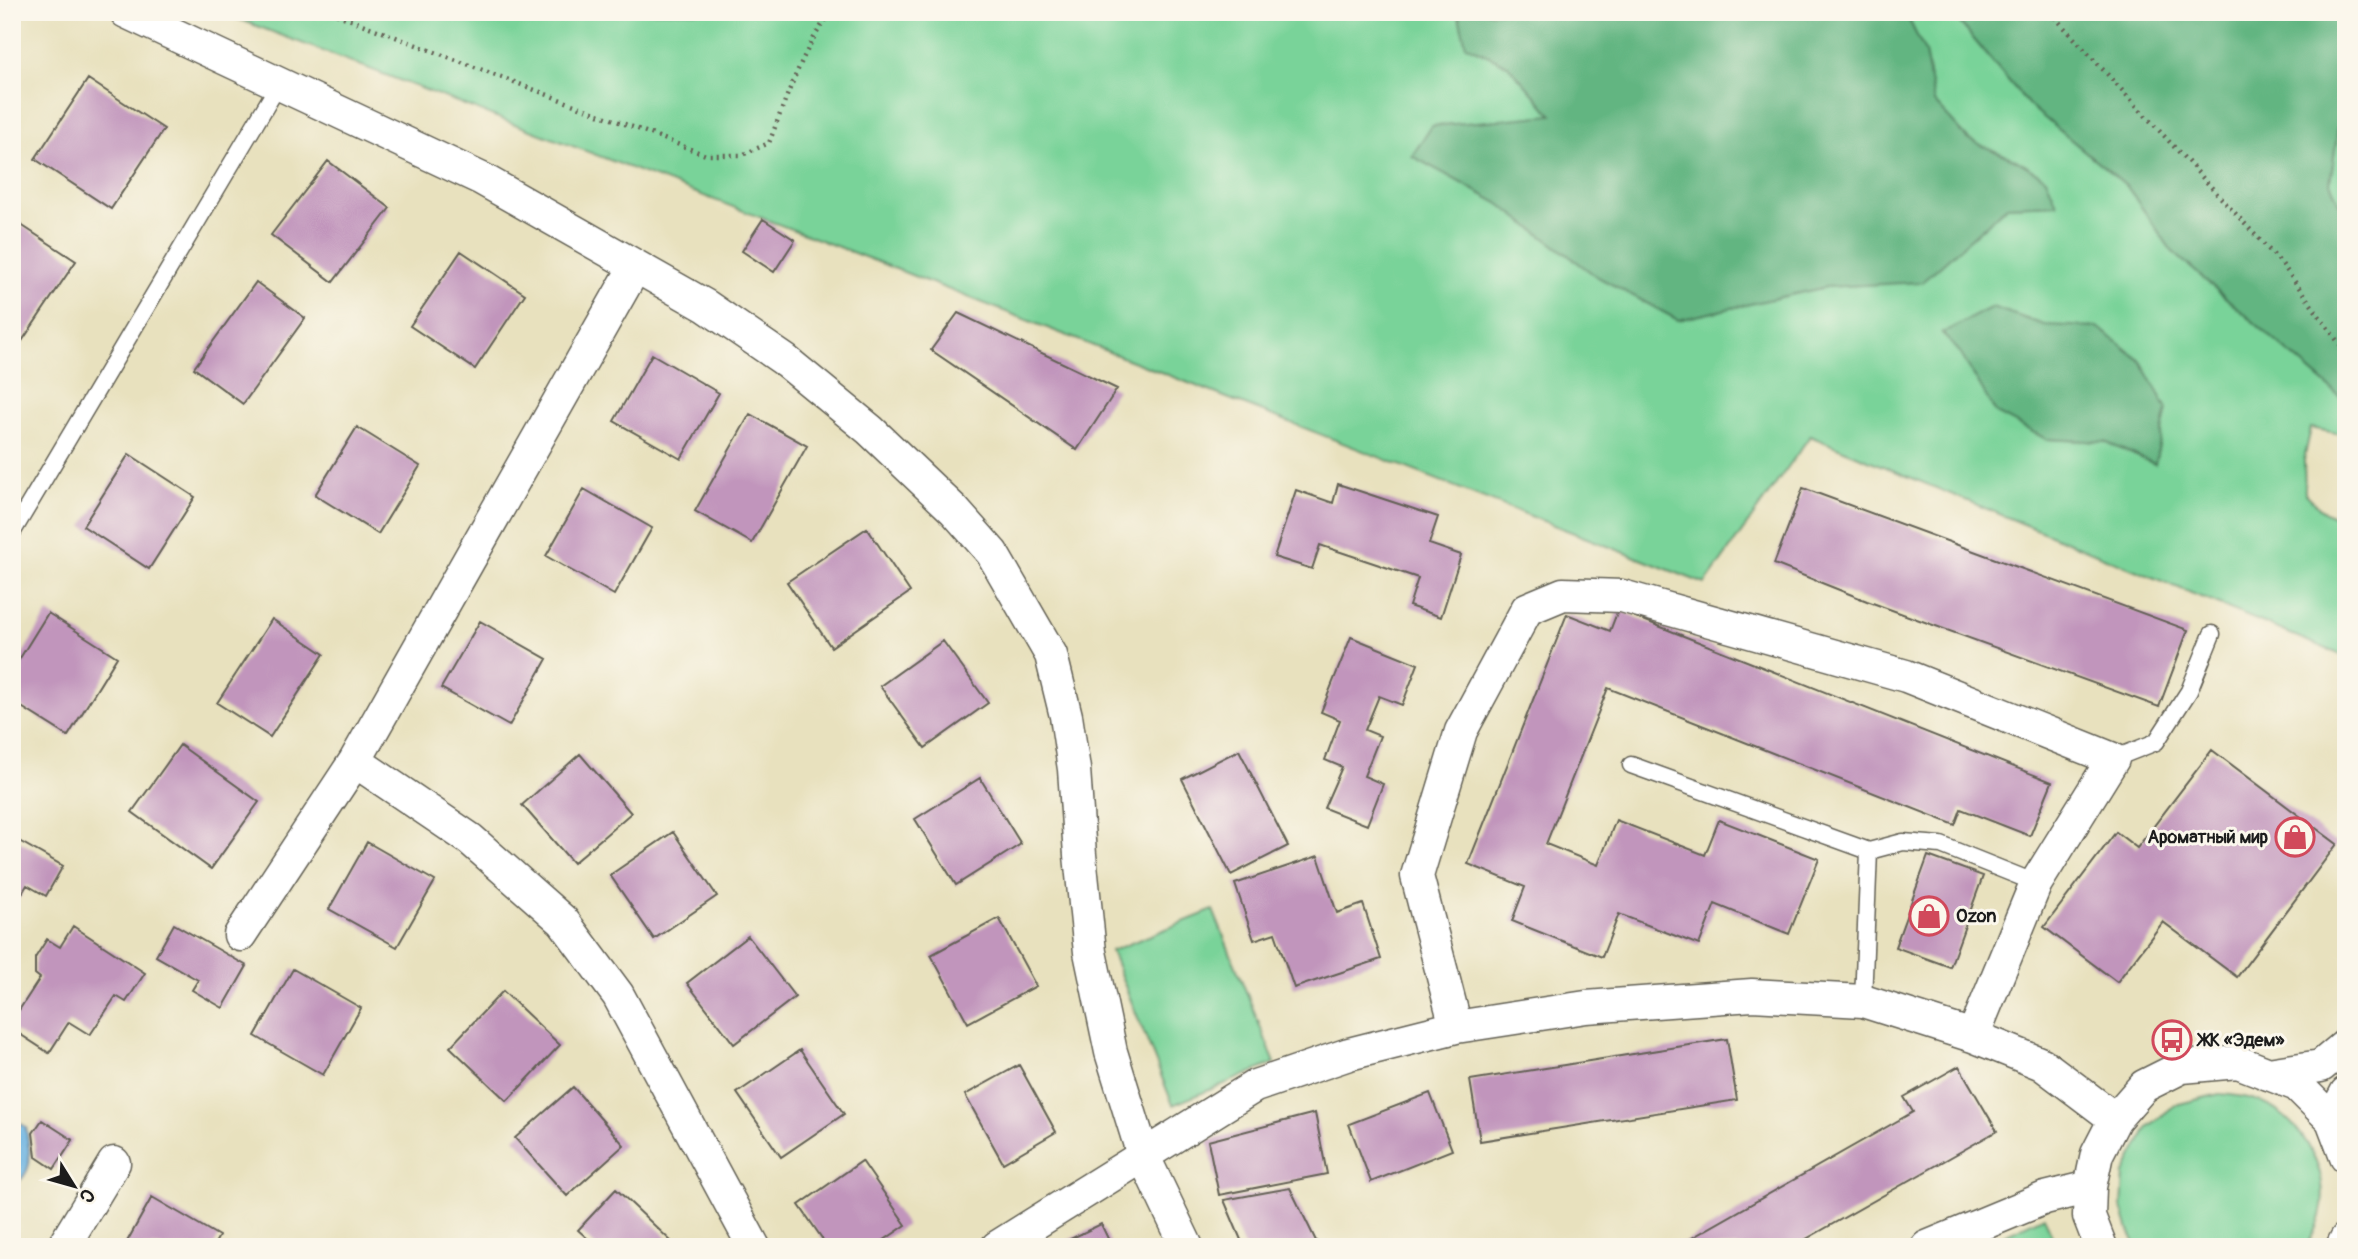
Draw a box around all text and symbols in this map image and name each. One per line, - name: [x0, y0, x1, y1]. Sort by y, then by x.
- shop icon: Ароматный мир: [2274, 816, 2316, 858]
- place label: Ароматный мир: [2147, 826, 2268, 849]
- shop icon: Ozon: [1908, 895, 1950, 937]
- place label: Ozon: [1956, 905, 1996, 928]
- bus stop icon: ЖК «Эдем»: [2151, 1019, 2193, 1061]
- place label: ЖК «Эдем»: [2196, 1029, 2285, 1052]
- north arrow: [38, 1150, 108, 1220]
- text: С: [74, 1184, 100, 1208]

